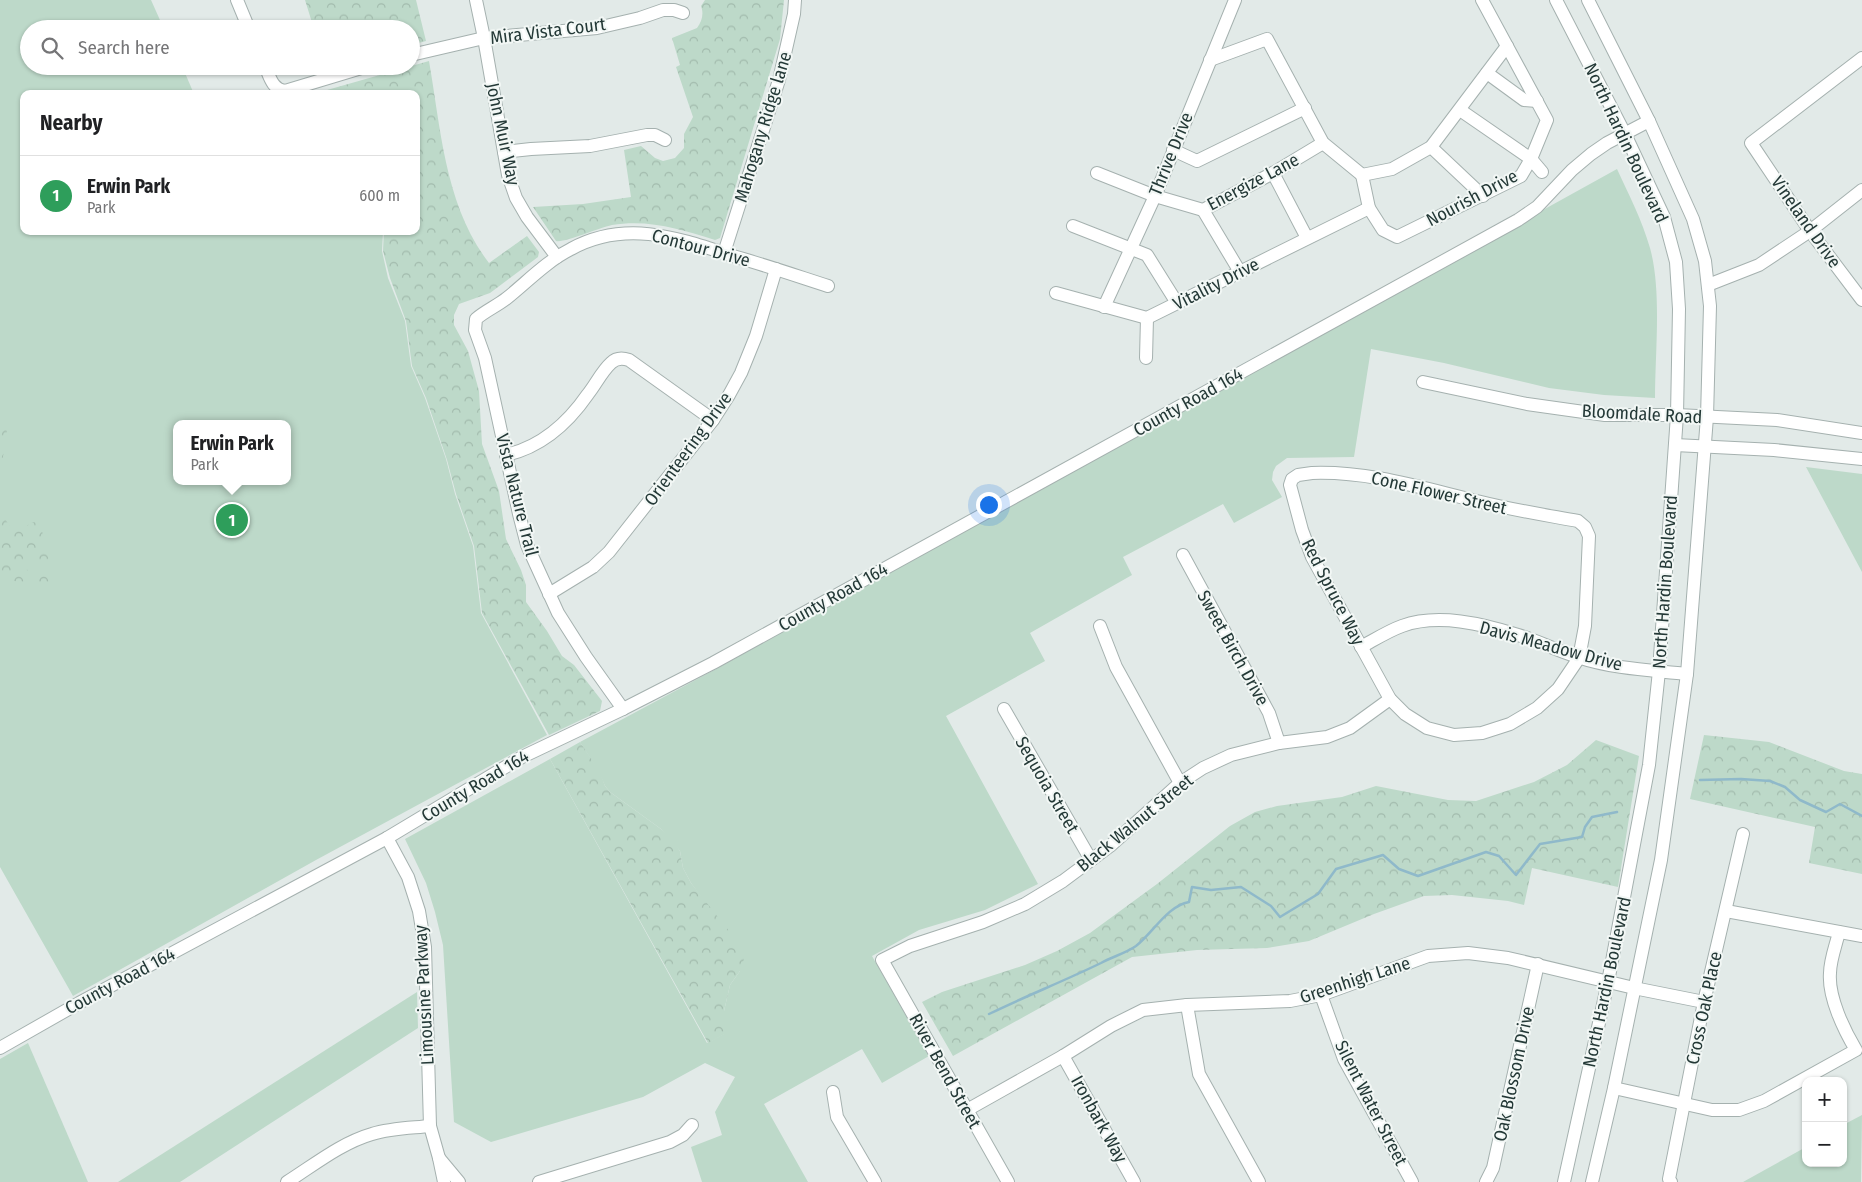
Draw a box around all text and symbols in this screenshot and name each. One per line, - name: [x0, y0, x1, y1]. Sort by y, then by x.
- street label: Mira Vista Court: [489, 13, 607, 49]
- search box: [20, 20, 420, 75]
- icon: search: [38, 34, 66, 62]
- text: Search here: [78, 36, 170, 59]
- street label: Mahogany Ridge lane: [730, 49, 796, 205]
- street label: North Hardin Boulevard: [1579, 60, 1673, 226]
- street label: John Muir Way: [481, 81, 525, 187]
- street label: Thrive Drive: [1144, 109, 1198, 199]
- text: Nearby: [40, 110, 102, 136]
- street label: Energize Lane: [1203, 149, 1303, 215]
- street label: Nourish Drive: [1423, 165, 1521, 231]
- street label: Vineland Drive: [1766, 172, 1846, 272]
- text: Erwin Park: [87, 175, 170, 198]
- text: 1: [53, 186, 59, 205]
- text: 600 m: [359, 186, 400, 205]
- text: Park: [87, 198, 115, 217]
- street label: Contour Drive: [649, 224, 753, 272]
- street label: Vitality Drive: [1169, 253, 1263, 315]
- street label: County Road 164: [1130, 363, 1247, 441]
- street label: Orienteering Drive: [639, 388, 737, 510]
- street label: Bloomdale Road: [1581, 400, 1703, 428]
- popup: [173, 420, 291, 485]
- street label: Vista Nature Trail: [491, 431, 543, 559]
- text: Erwin Park: [190, 432, 274, 455]
- text: Park: [190, 455, 219, 474]
- street label: Cone Flower Street: [1369, 467, 1509, 519]
- your location: [976, 492, 1002, 518]
- street label: North Hardin Boulevard: [1648, 494, 1682, 670]
- pin: 1: [216, 501, 248, 539]
- street label: Red Spruce Way: [1297, 535, 1369, 649]
- street label: County Road 164: [775, 558, 892, 636]
- street label: Sweet Birch Drive: [1192, 587, 1274, 710]
- street label: Davis Meadow Drive: [1477, 616, 1625, 676]
- street label: Sequoia Street: [1010, 733, 1084, 837]
- street label: County Road 164: [417, 745, 533, 827]
- street label: Black Walnut Street: [1072, 769, 1198, 877]
- street label: North Hardin Boulevard: [1578, 895, 1636, 1069]
- street label: Limousine Parkway: [409, 924, 439, 1066]
- street label: County Road 164: [61, 943, 179, 1019]
- street label: Cross Oak Place: [1681, 949, 1727, 1067]
- street label: Greenhigh Lane: [1297, 952, 1413, 1008]
- street label: Oak Blossom Drive: [1489, 1004, 1539, 1143]
- street label: River Bend Street: [904, 1010, 986, 1132]
- street label: Silent Water Street: [1330, 1037, 1412, 1169]
- street label: Ironbark Way: [1066, 1072, 1132, 1166]
- map controls: [1802, 1077, 1847, 1167]
- button: +: [1802, 1077, 1847, 1122]
- button: −: [1802, 1122, 1847, 1167]

